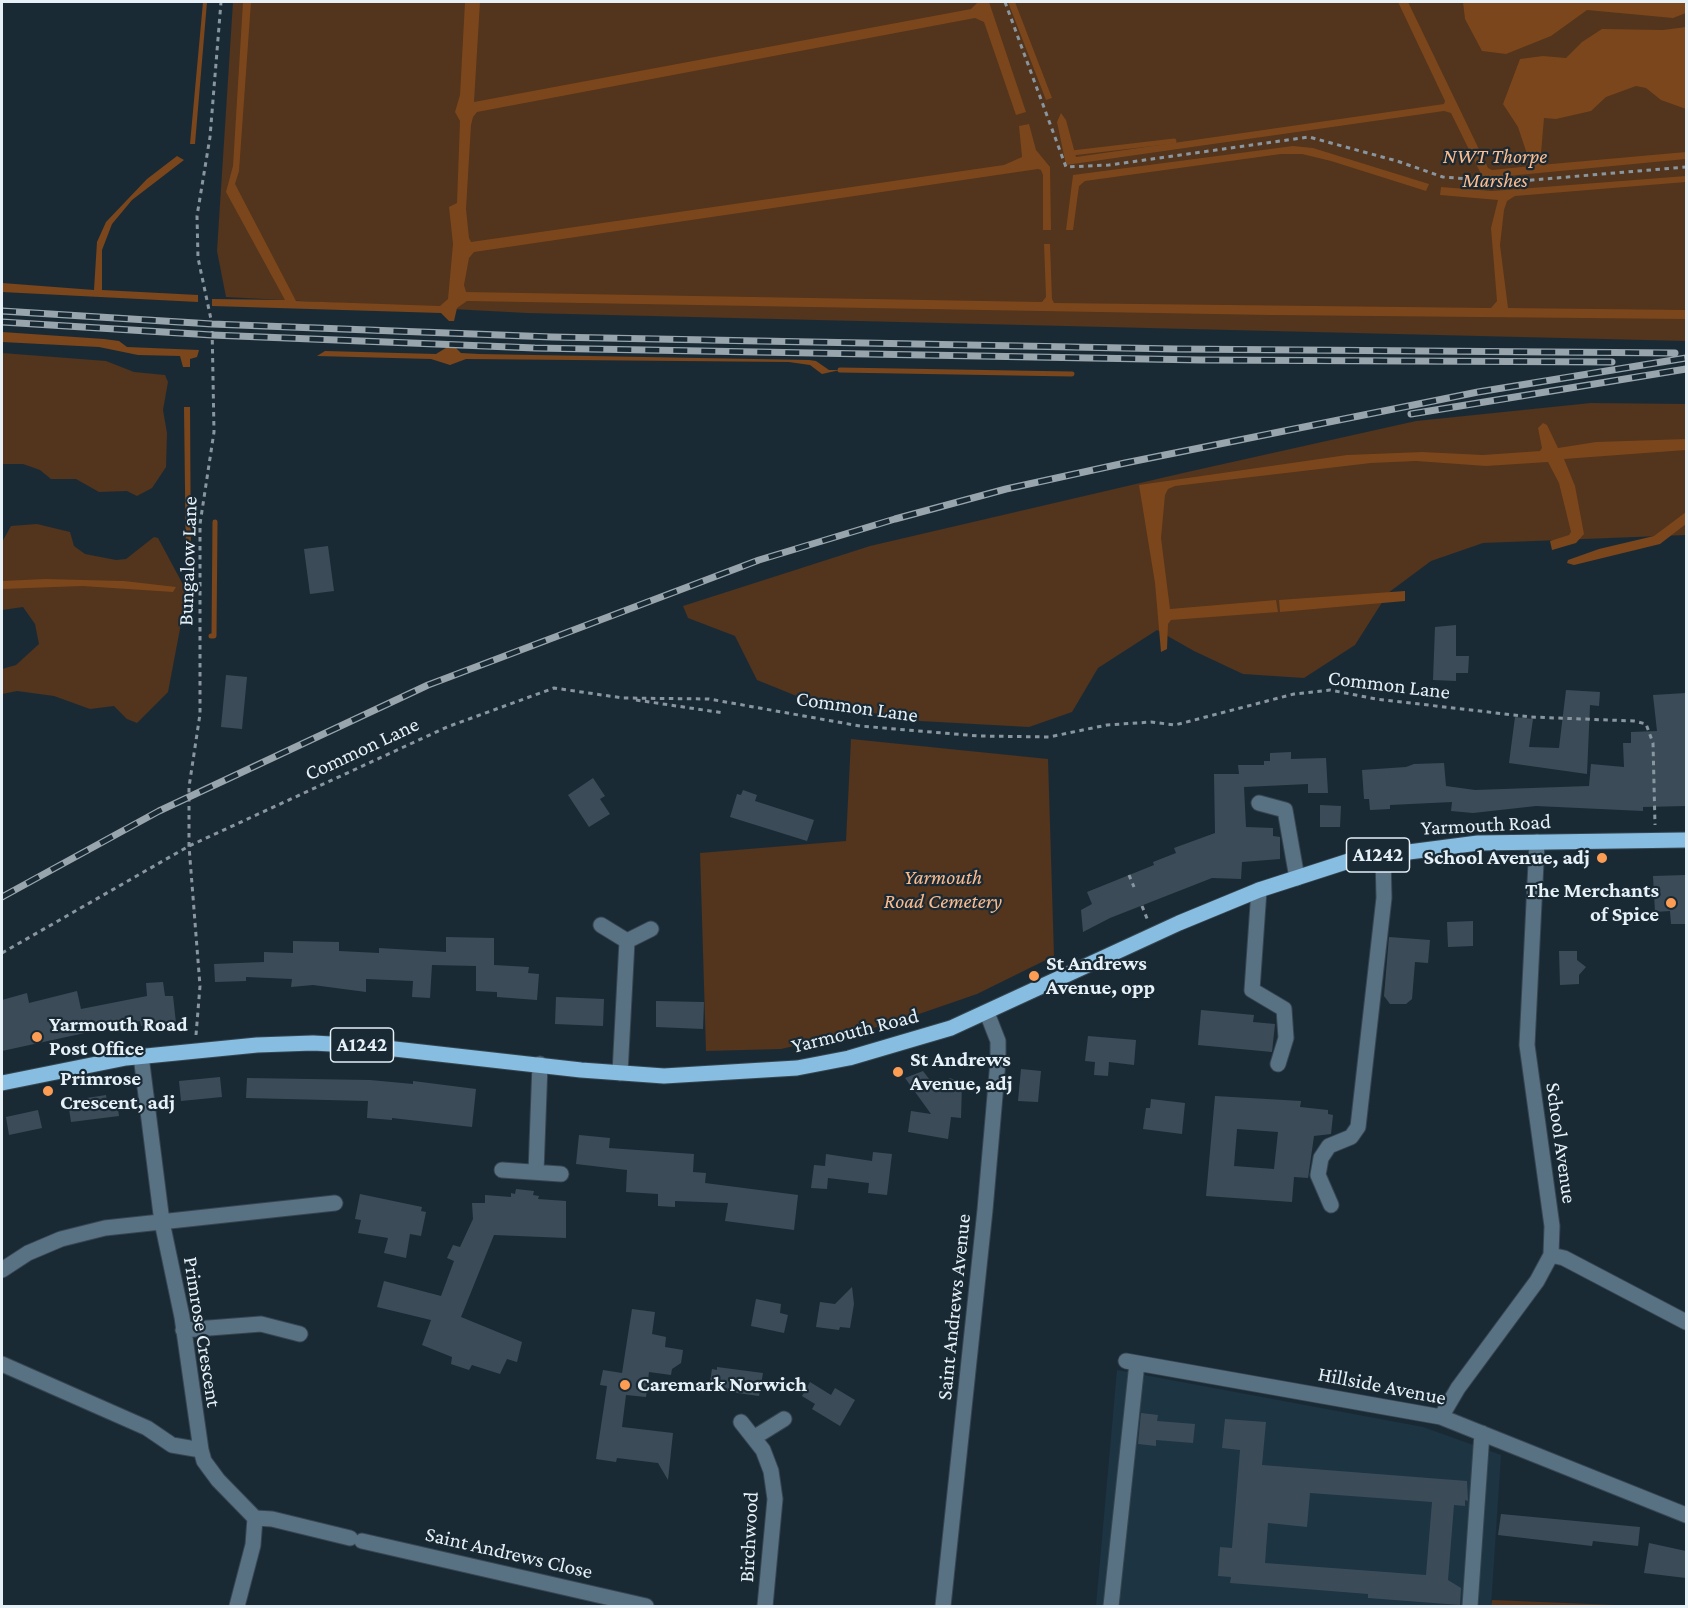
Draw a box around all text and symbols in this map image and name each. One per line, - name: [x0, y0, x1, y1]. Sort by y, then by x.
- park label: NWT Thorpe Marshes: [1443, 144, 1547, 194]
- street label: Bungalow Lane: [173, 496, 203, 626]
- street label: Common Lane: [1327, 665, 1451, 705]
- street label: Common Lane: [794, 686, 920, 728]
- street label: Common Lane: [301, 712, 423, 786]
- street label: Yarmouth Road: [1420, 809, 1552, 841]
- road number: A1242: [1346, 838, 1410, 872]
- place label: School Avenue, adj: [1423, 845, 1590, 871]
- marker: School Avenue, adj: [1595, 851, 1609, 865]
- park label: Yarmouth Road Cemetery: [884, 865, 1002, 915]
- place label: The Merchants of Spice: [1525, 878, 1659, 928]
- marker: The Merchants of Spice: [1664, 896, 1678, 910]
- place label: St Andrews Avenue, opp: [1046, 951, 1155, 1001]
- marker: St Andrews Avenue, opp: [1027, 969, 1041, 983]
- street label: Yarmouth Road: [789, 1003, 921, 1059]
- place label: Yarmouth Road Post Office: [49, 1012, 188, 1062]
- road number: A1242: [330, 1028, 394, 1062]
- marker: Yarmouth Road Post Office: [30, 1030, 44, 1044]
- place label: St Andrews Avenue, adj: [910, 1047, 1013, 1097]
- marker: St Andrews Avenue, adj: [891, 1065, 905, 1079]
- place label: Primrose Crescent, adj: [60, 1066, 175, 1116]
- street label: School Avenue: [1540, 1081, 1582, 1205]
- marker: Primrose Crescent, adj: [41, 1084, 55, 1098]
- street label: Saint Andrews Avenue: [932, 1213, 976, 1401]
- street label: Primrose Crescent: [178, 1255, 226, 1409]
- street label: Hillside Avenue: [1316, 1361, 1448, 1411]
- place label: Caremark Norwich: [637, 1372, 807, 1398]
- marker: Caremark Norwich: [618, 1378, 632, 1392]
- street label: Birchwood: [734, 1491, 764, 1583]
- street label: Saint Andrews Close: [423, 1521, 595, 1585]

